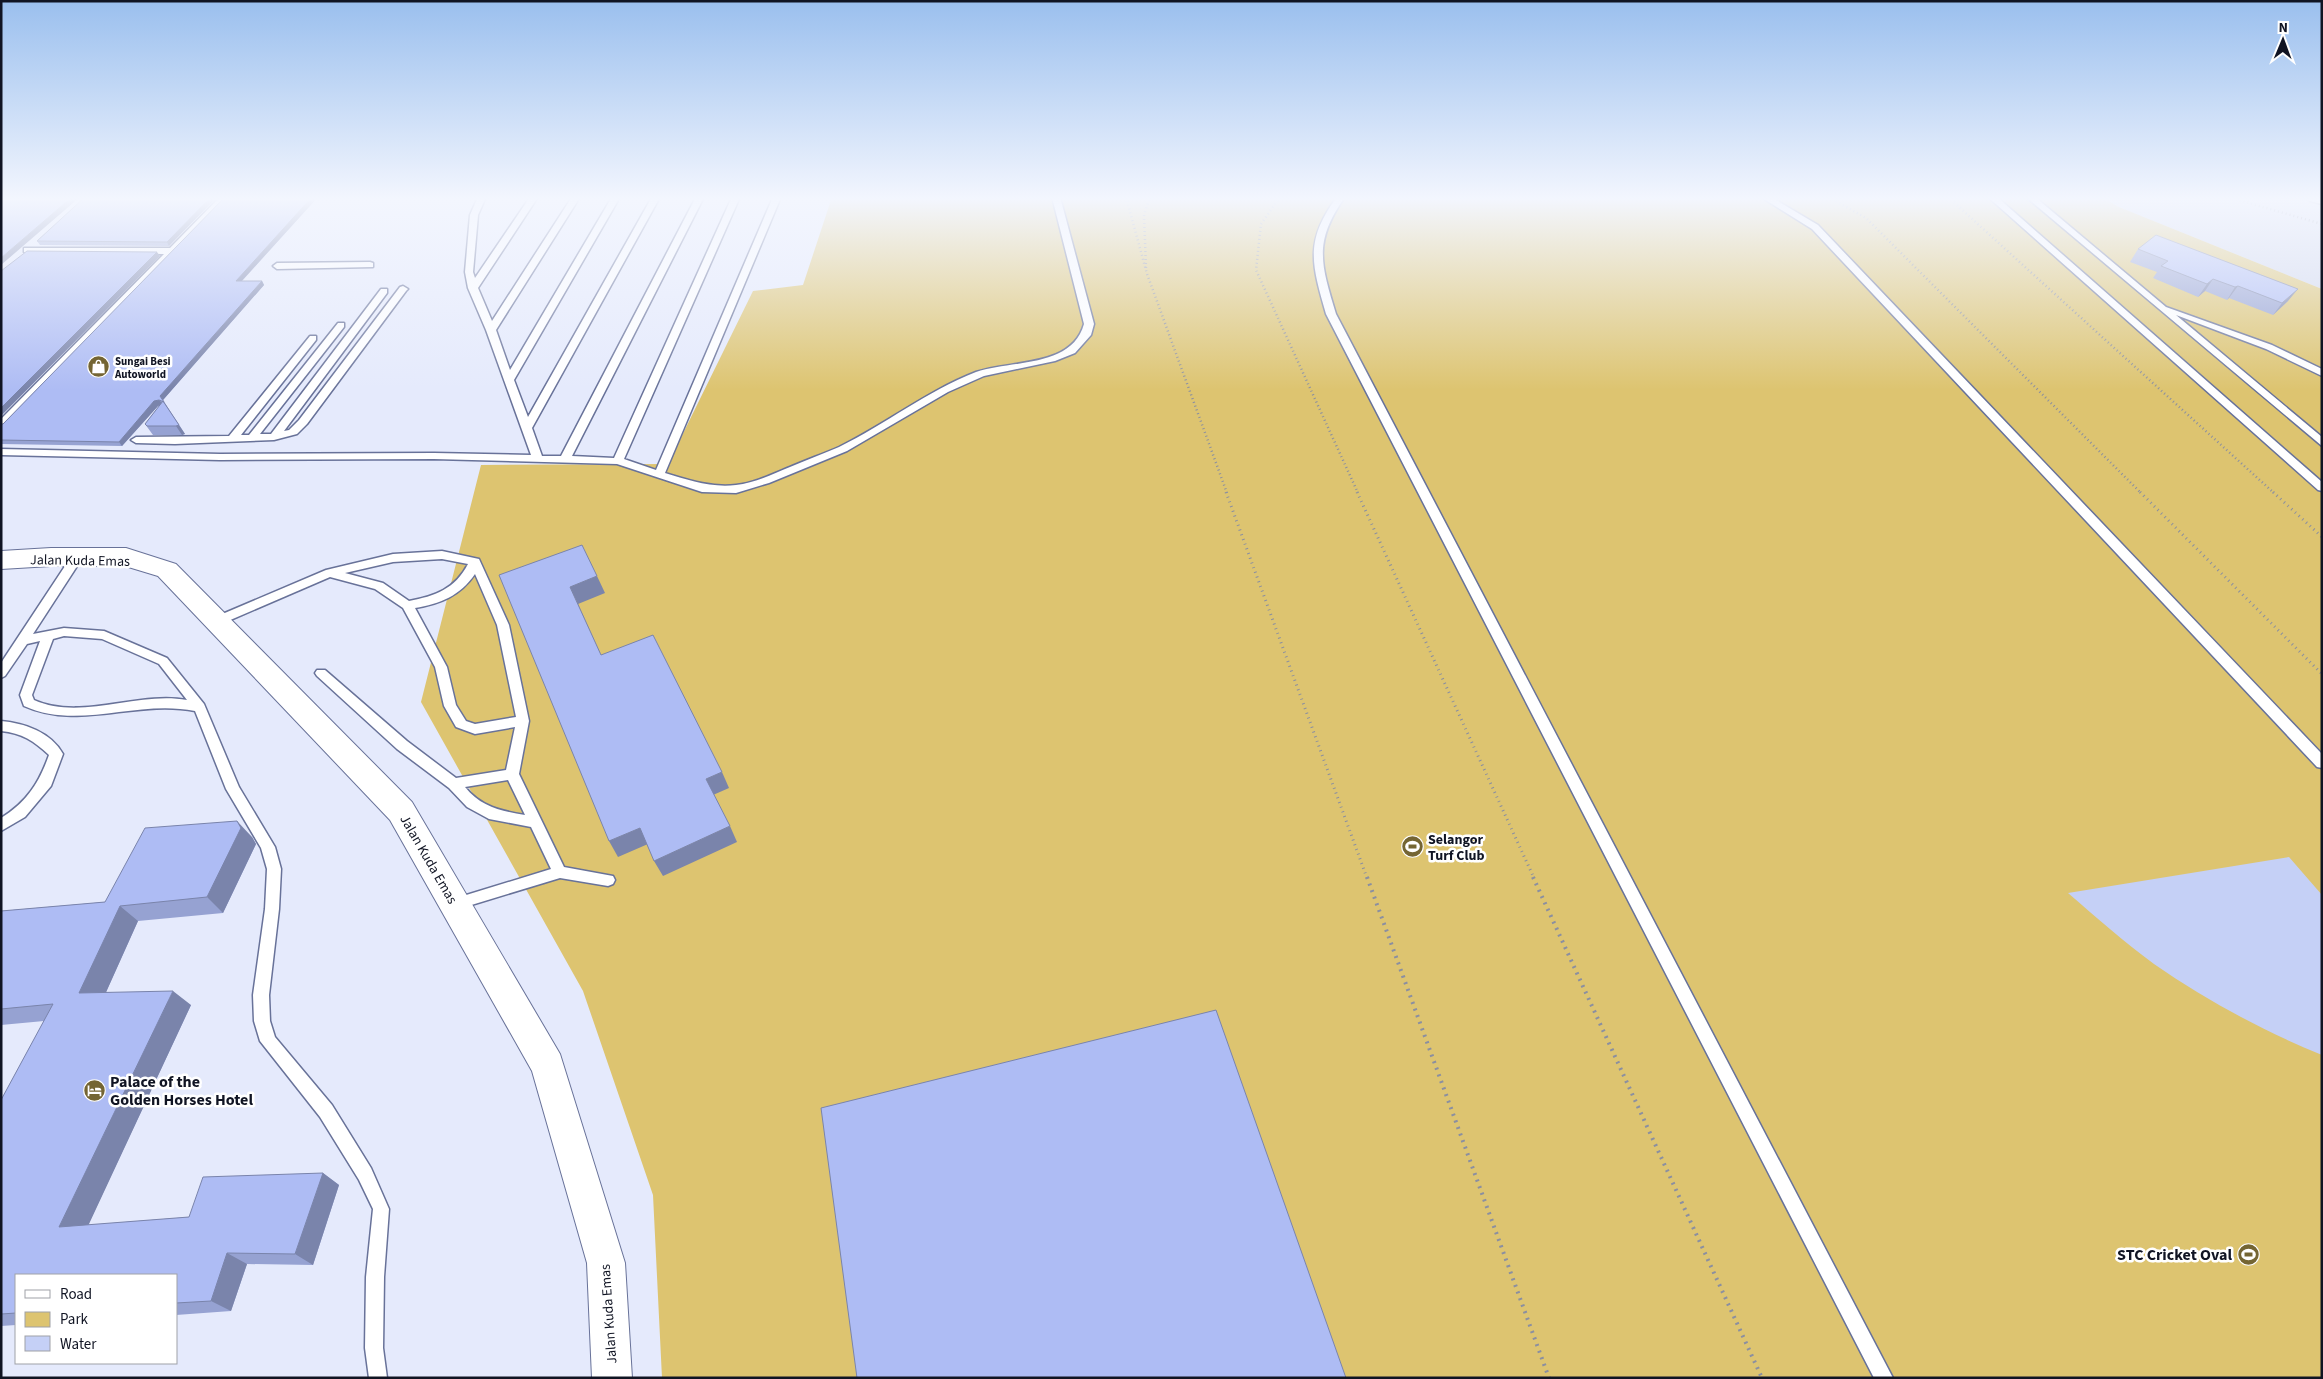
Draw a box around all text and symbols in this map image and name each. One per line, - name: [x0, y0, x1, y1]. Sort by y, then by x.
- north arrow: [2258, 15, 2308, 65]
- text: N: [2278, 18, 2288, 38]
- place label: Sungai Besi Autoworld: [114, 354, 171, 382]
- shop icon: Sungai Besi Autoworld: [87, 355, 111, 379]
- street label: Jalan Kuda Emas: [30, 550, 130, 572]
- street label: Jalan Kuda Emas: [394, 811, 462, 908]
- place label: Selangor Turf Club: [1428, 830, 1484, 866]
- sports icon: Selangor Turf Club: [1400, 835, 1424, 859]
- place label: Palace of the Golden Horses Hotel: [110, 1071, 253, 1111]
- hotel icon: Palace of the Golden Horses Hotel: [82, 1078, 106, 1102]
- sports icon: STC Cricket Oval: [2236, 1242, 2260, 1266]
- place label: STC Cricket Oval: [2117, 1244, 2232, 1266]
- street label: Jalan Kuda Emas: [596, 1263, 622, 1364]
- legend: [15, 1274, 178, 1364]
- text: Road: [60, 1284, 92, 1305]
- text: Park: [60, 1309, 89, 1330]
- text: Water: [60, 1334, 97, 1355]

